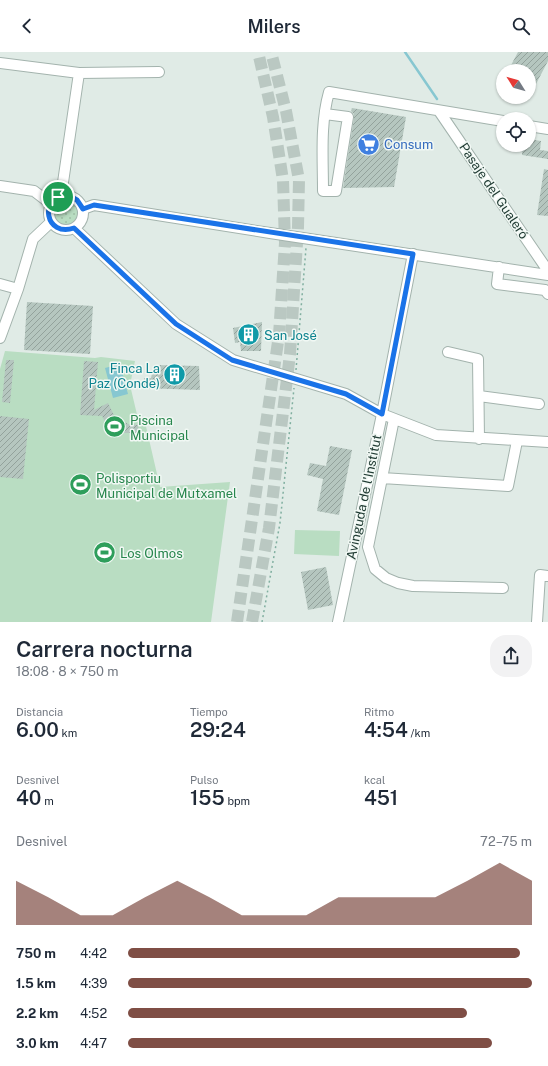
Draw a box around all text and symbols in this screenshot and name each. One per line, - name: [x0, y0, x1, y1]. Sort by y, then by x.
- icon: back: [16, 15, 38, 37]
- icon: search: [510, 15, 532, 37]
- text: Milers: [248, 16, 301, 37]
- north arrow: [496, 64, 536, 104]
- map controls: [496, 64, 536, 152]
- button: locate: [496, 112, 536, 152]
- supermarket icon: Consum: [355, 131, 381, 157]
- place label: Consum: [384, 137, 433, 152]
- street label: Pasaje del Gualeró: [456, 140, 532, 242]
- pin: [41, 180, 75, 214]
- icon: arrive: [47, 186, 69, 208]
- building icon: San José: [235, 322, 261, 348]
- place label: San José: [264, 328, 317, 343]
- place label: Finca La Paz (Conde): [89, 361, 160, 391]
- building icon: Finca La Paz (Conde): [162, 362, 188, 388]
- place label: Piscina Municipal: [130, 413, 189, 443]
- sports icon: Piscina Municipal: [102, 414, 128, 440]
- street label: Avinguda de l'Institut: [343, 433, 385, 561]
- place label: Polisportiu Municipal de Mutxamel: [96, 471, 237, 501]
- sports icon: Polisportiu Municipal de Mutxamel: [67, 472, 93, 498]
- sports icon: Los Olmos: [91, 540, 117, 566]
- place label: Los Olmos: [120, 546, 183, 561]
- button: share: [490, 635, 532, 677]
- text: Carrera nocturna: [16, 636, 193, 662]
- text: 18:08 · 8 × 750 m: [16, 664, 118, 679]
- text: Distancia: [16, 706, 63, 718]
- text: Tiempo: [190, 706, 228, 718]
- text: Ritmo: [364, 706, 394, 718]
- text: 6.00: [16, 718, 59, 742]
- text: 29:24: [190, 718, 246, 742]
- text: 4:54: [364, 718, 408, 742]
- text: km: [59, 727, 77, 739]
- text: /km: [408, 727, 430, 739]
- text: Desnivel: [16, 774, 59, 786]
- text: Pulso: [190, 774, 218, 786]
- text: kcal: [364, 774, 385, 786]
- text: 40: [16, 786, 41, 810]
- text: 155: [190, 786, 225, 810]
- text: 451: [364, 786, 398, 810]
- text: m: [41, 795, 54, 807]
- text: bpm: [225, 795, 250, 807]
- text: Desnivel: [16, 834, 67, 849]
- text: 72–75 m: [480, 834, 532, 849]
- text: 750 m: [16, 946, 56, 961]
- text: 4:42: [80, 946, 107, 961]
- text: 1.5 km: [16, 976, 56, 991]
- text: 4:39: [80, 976, 107, 991]
- text: 2.2 km: [16, 1006, 58, 1021]
- text: 4:52: [80, 1006, 107, 1021]
- text: 3.0 km: [16, 1036, 59, 1051]
- text: 4:47: [80, 1036, 107, 1051]

